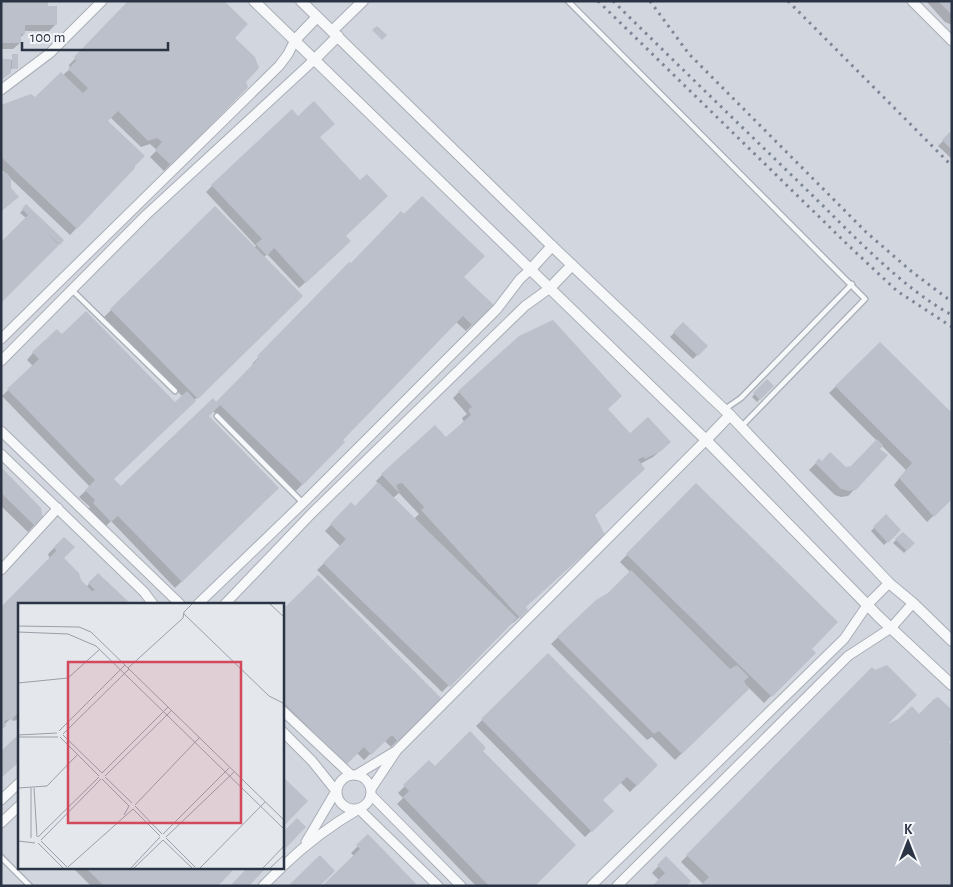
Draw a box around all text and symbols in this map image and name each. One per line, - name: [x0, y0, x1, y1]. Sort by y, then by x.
- scale bar: [22, 20, 169, 52]
- text: 100 m: [30, 30, 65, 45]
- inset map: [18, 603, 284, 870]
- north arrow: [883, 817, 933, 867]
- text: K: [904, 823, 913, 837]

